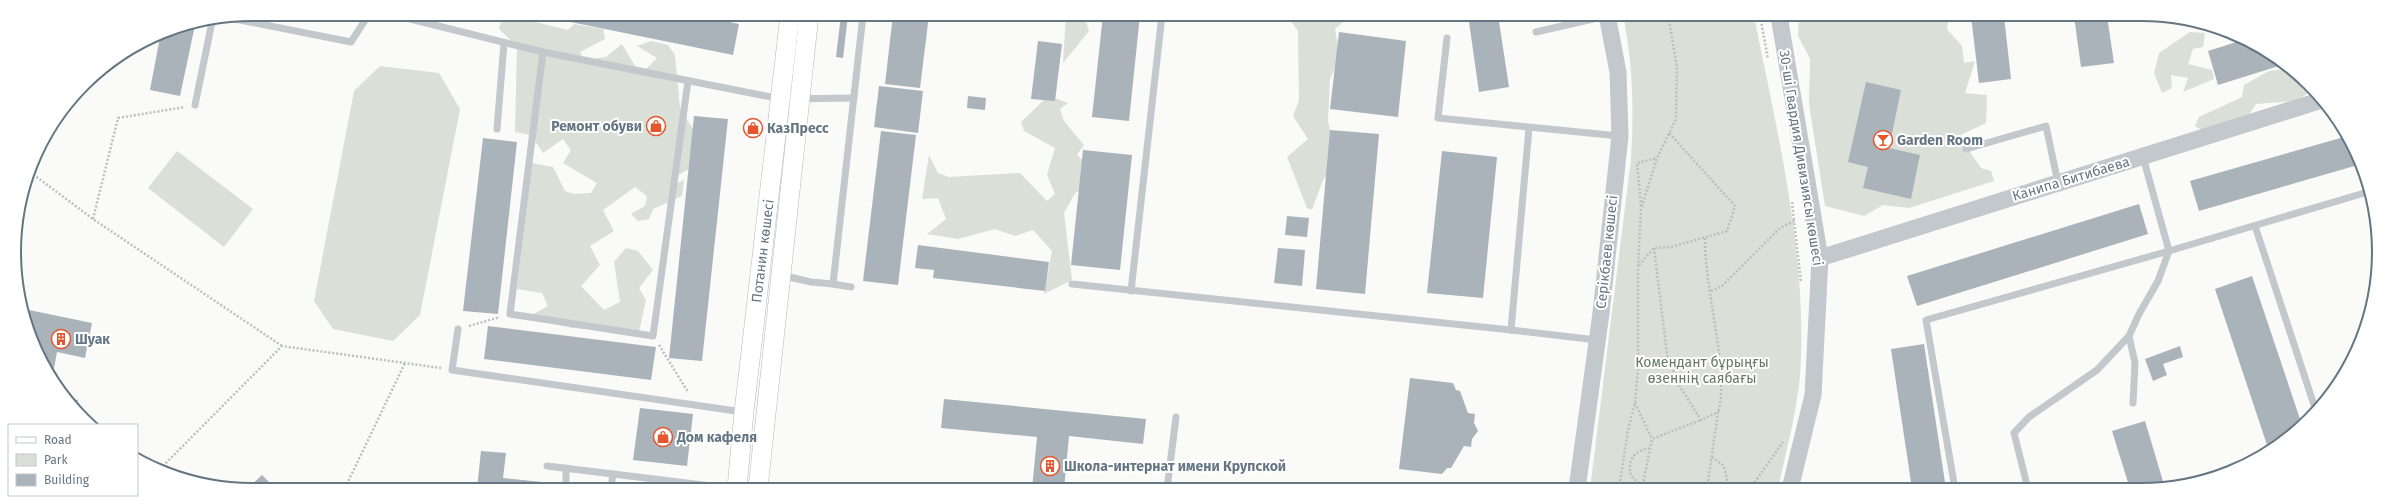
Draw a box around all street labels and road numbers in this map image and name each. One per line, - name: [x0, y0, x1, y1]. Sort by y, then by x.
- street label: 30-ші Гвардия Дивизиясы көшесі: [1776, 49, 1826, 267]
- street label: Канипа Битибаева: [2010, 153, 2132, 205]
- street label: Серікбаев көшесі: [1593, 194, 1621, 310]
- street label: Потанин көшесі: [748, 198, 778, 304]

